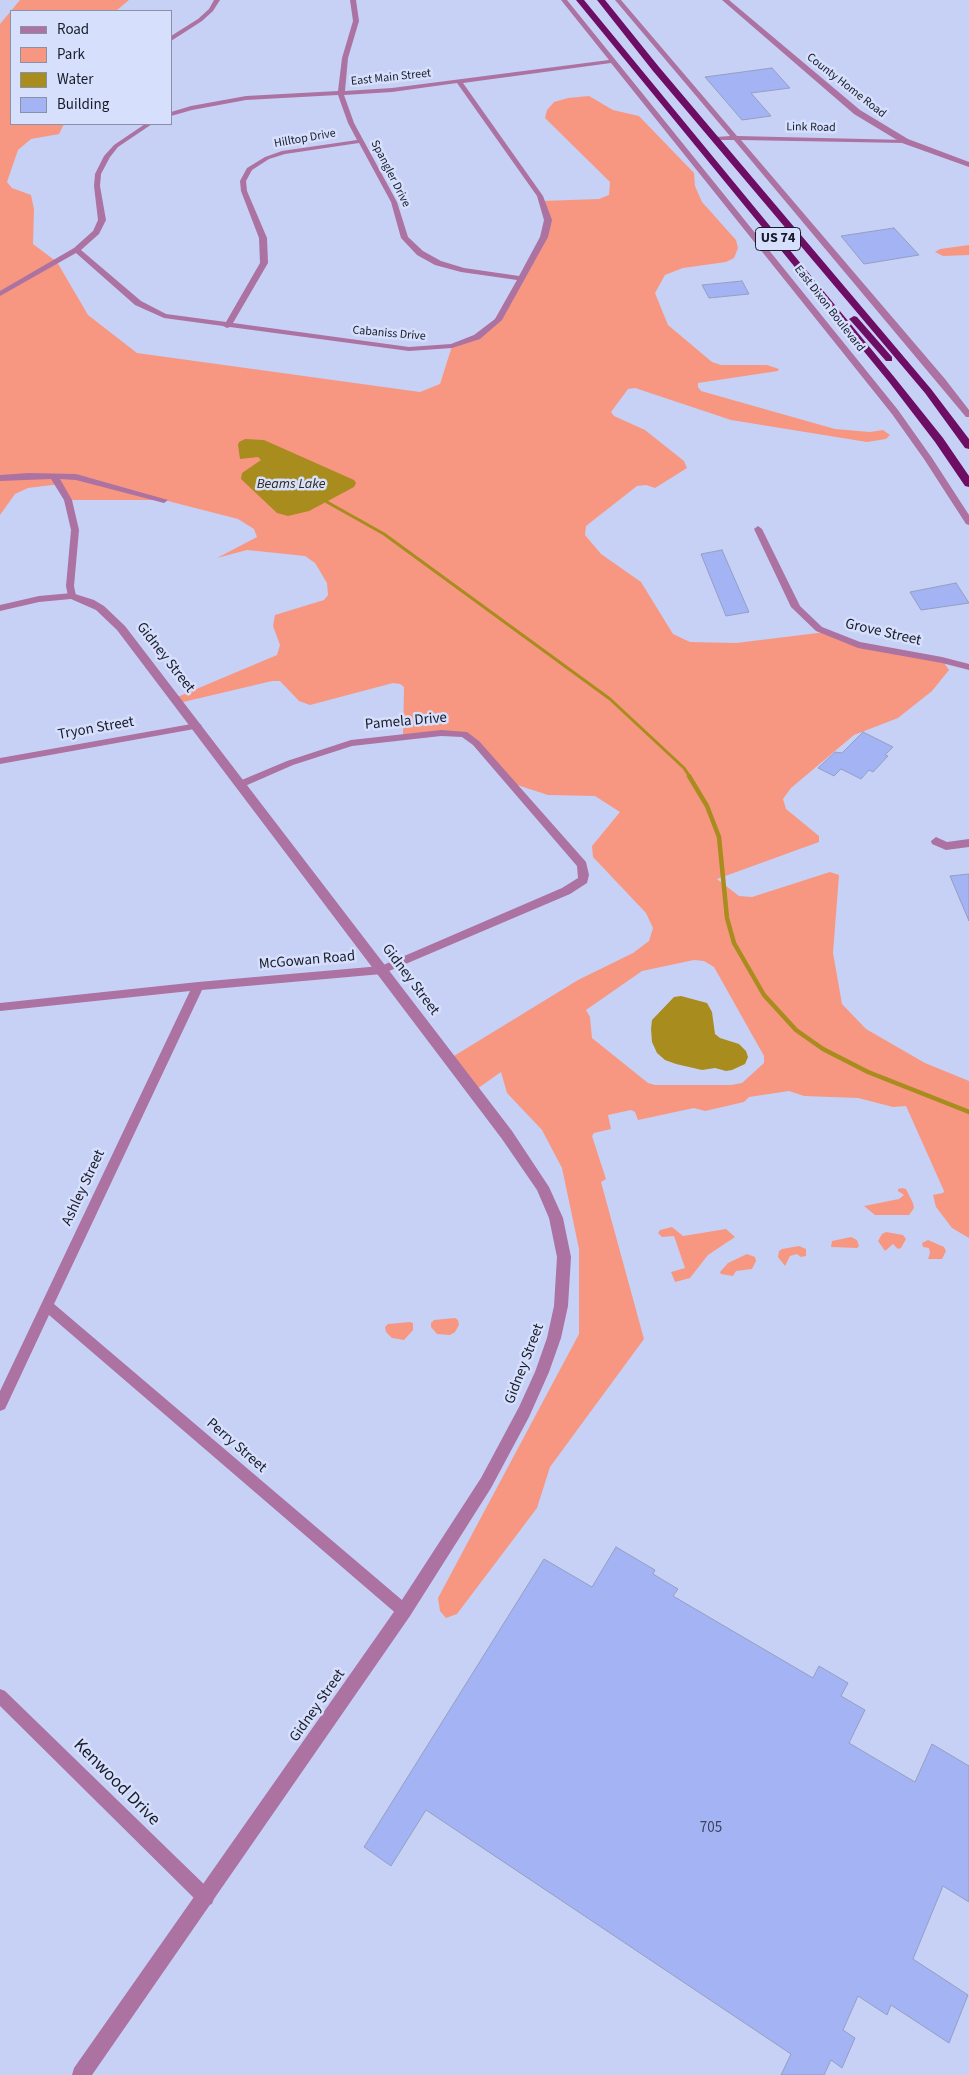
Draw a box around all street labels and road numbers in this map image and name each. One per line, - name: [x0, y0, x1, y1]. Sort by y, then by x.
- street label: County Home Road: [803, 51, 889, 121]
- street label: East Main Street: [350, 67, 432, 89]
- street label: Link Road: [786, 120, 836, 136]
- street label: Hilltop Drive: [273, 126, 337, 152]
- street label: Spangler Drive: [367, 138, 413, 210]
- road number: US 74: [756, 228, 800, 250]
- street label: East Dixon Boulevard: [791, 263, 867, 355]
- street label: Cabaniss Drive: [352, 324, 426, 344]
- street label: Grove Street: [843, 616, 923, 650]
- street label: Gidney Street: [132, 619, 198, 697]
- street label: Pamela Drive: [364, 709, 448, 735]
- street label: Tryon Street: [57, 713, 135, 745]
- street label: Gidney Street: [377, 941, 443, 1019]
- street label: McGowan Road: [258, 948, 356, 974]
- street label: Ashley Street: [59, 1147, 109, 1229]
- street label: Gidney Street: [501, 1321, 549, 1407]
- street label: Perry Street: [202, 1415, 270, 1477]
- street label: Gidney Street: [286, 1666, 350, 1746]
- street label: Kenwood Drive: [68, 1735, 164, 1831]

